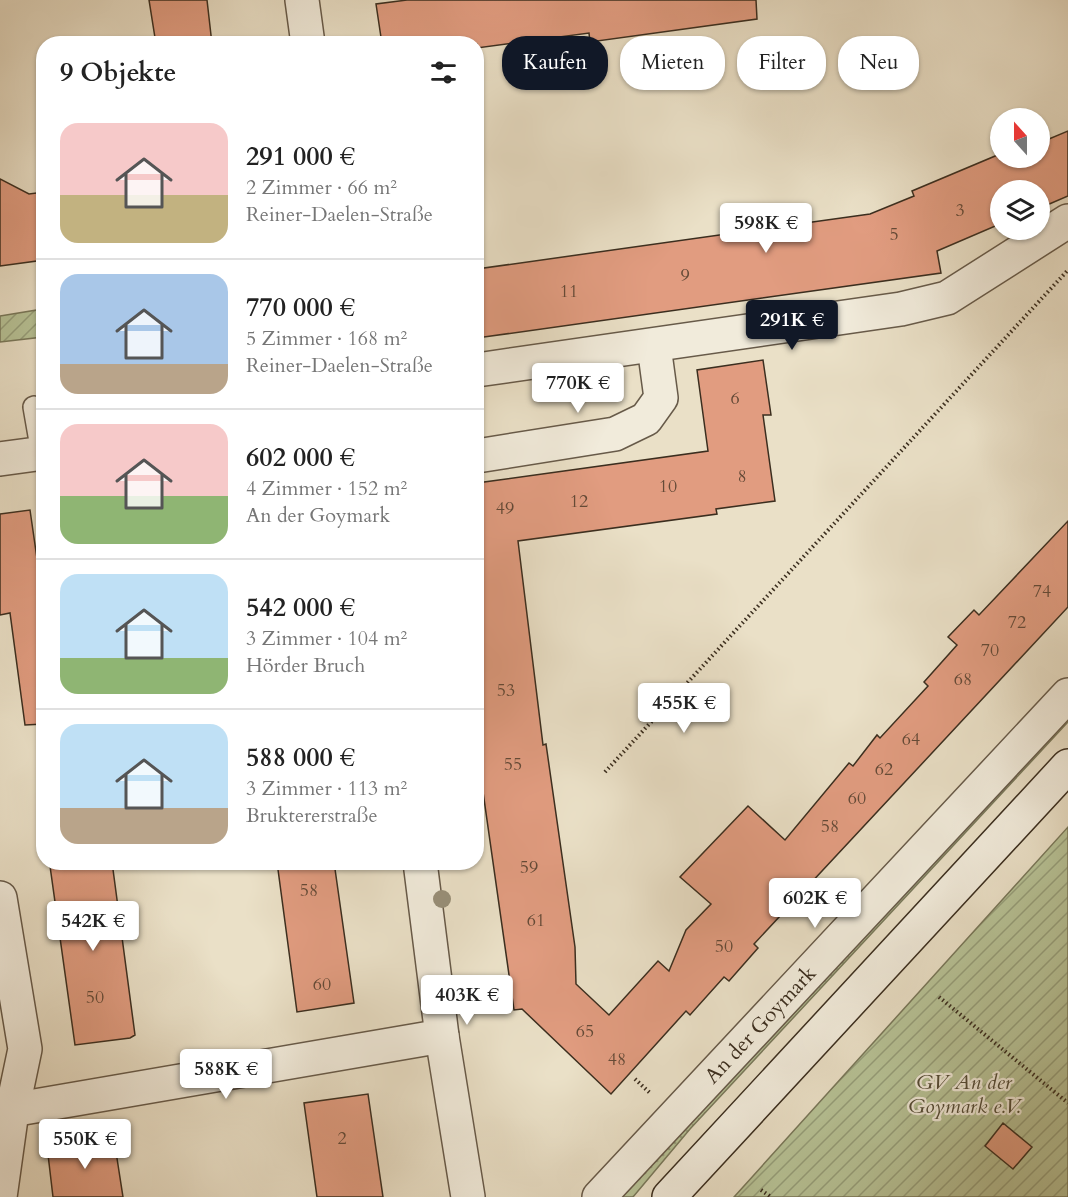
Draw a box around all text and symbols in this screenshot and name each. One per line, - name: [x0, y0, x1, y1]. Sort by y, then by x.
- chip: Kaufen: [502, 36, 608, 90]
- chip: Mieten: [620, 36, 725, 90]
- chip: Filter: [737, 36, 826, 90]
- chip: Neu: [838, 36, 919, 90]
- text: 9 Objekte: [60, 55, 176, 90]
- icon: filters: [427, 56, 460, 89]
- north arrow: [990, 108, 1050, 168]
- map controls: [990, 108, 1050, 240]
- text: 291 000 €: [246, 139, 355, 174]
- icon: home: [108, 147, 180, 219]
- text: 2 Zimmer · 66 m²: [246, 174, 397, 201]
- button: layers: [990, 180, 1050, 240]
- house number: 3: [955, 198, 965, 223]
- text: Reiner-Daelen-Straße: [246, 201, 433, 228]
- pin: 598K €: [717, 203, 815, 254]
- text: 598K €: [734, 209, 798, 236]
- house number: 5: [889, 222, 899, 247]
- house number: 9: [680, 263, 690, 288]
- house number: 11: [560, 279, 578, 304]
- text: 770 000 €: [246, 290, 355, 325]
- icon: home: [108, 298, 180, 370]
- pin: 291K €: [743, 300, 841, 351]
- text: 291K €: [760, 306, 824, 333]
- text: 5 Zimmer · 168 m²: [246, 325, 407, 352]
- text: Reiner-Daelen-Straße: [246, 352, 433, 379]
- pin: 770K €: [529, 363, 627, 414]
- text: 770K €: [546, 369, 610, 396]
- house number: 6: [730, 386, 740, 411]
- text: 602 000 €: [246, 440, 355, 475]
- icon: home: [108, 448, 180, 520]
- house number: 8: [737, 464, 747, 489]
- house number: 10: [659, 474, 677, 499]
- text: 4 Zimmer · 152 m²: [246, 475, 407, 502]
- house number: 12: [570, 489, 588, 514]
- house number: 49: [496, 496, 514, 521]
- text: An der Goymark: [246, 502, 390, 529]
- house number: 74: [1033, 579, 1051, 604]
- text: 542 000 €: [246, 590, 355, 625]
- icon: home: [108, 598, 180, 670]
- house number: 72: [1008, 610, 1026, 635]
- text: 3 Zimmer · 104 m²: [246, 625, 407, 652]
- house number: 70: [981, 638, 999, 663]
- text: Hörder Bruch: [246, 652, 365, 679]
- house number: 68: [954, 667, 972, 692]
- house number: 53: [497, 678, 515, 703]
- pin: 455K €: [635, 683, 733, 734]
- text: 455K €: [652, 689, 716, 716]
- house number: 64: [902, 727, 920, 752]
- text: 588 000 €: [246, 740, 355, 775]
- icon: home: [108, 748, 180, 820]
- house number: 55: [504, 752, 522, 777]
- house number: 62: [875, 757, 893, 782]
- text: 3 Zimmer · 113 m²: [246, 775, 407, 802]
- house number: 60: [848, 786, 866, 811]
- text: Bruktererstraße: [246, 802, 378, 829]
- house number: 58: [821, 814, 839, 839]
- house number: 59: [520, 855, 538, 880]
- house number: 58: [300, 878, 318, 903]
- pin: 602K €: [766, 878, 864, 929]
- text: 602K €: [783, 884, 847, 911]
- pin: 542K €: [44, 901, 142, 952]
- text: 542K €: [61, 907, 125, 934]
- house number: 61: [527, 908, 545, 933]
- house number: 50: [715, 934, 733, 959]
- street label: An der Goymark: [698, 959, 823, 1090]
- house number: 60: [313, 972, 331, 997]
- pin: 403K €: [418, 975, 516, 1026]
- text: 403K €: [435, 981, 499, 1008]
- house number: 50: [86, 985, 104, 1010]
- house number: 65: [576, 1019, 594, 1044]
- house number: 48: [608, 1047, 626, 1072]
- pin: 588K €: [177, 1049, 275, 1100]
- text: 588K €: [194, 1055, 258, 1082]
- park label: GV An der Goymark e.V.: [908, 1068, 1023, 1121]
- pin: 550K €: [36, 1119, 134, 1170]
- text: 550K €: [53, 1125, 117, 1152]
- house number: 2: [337, 1126, 347, 1151]

